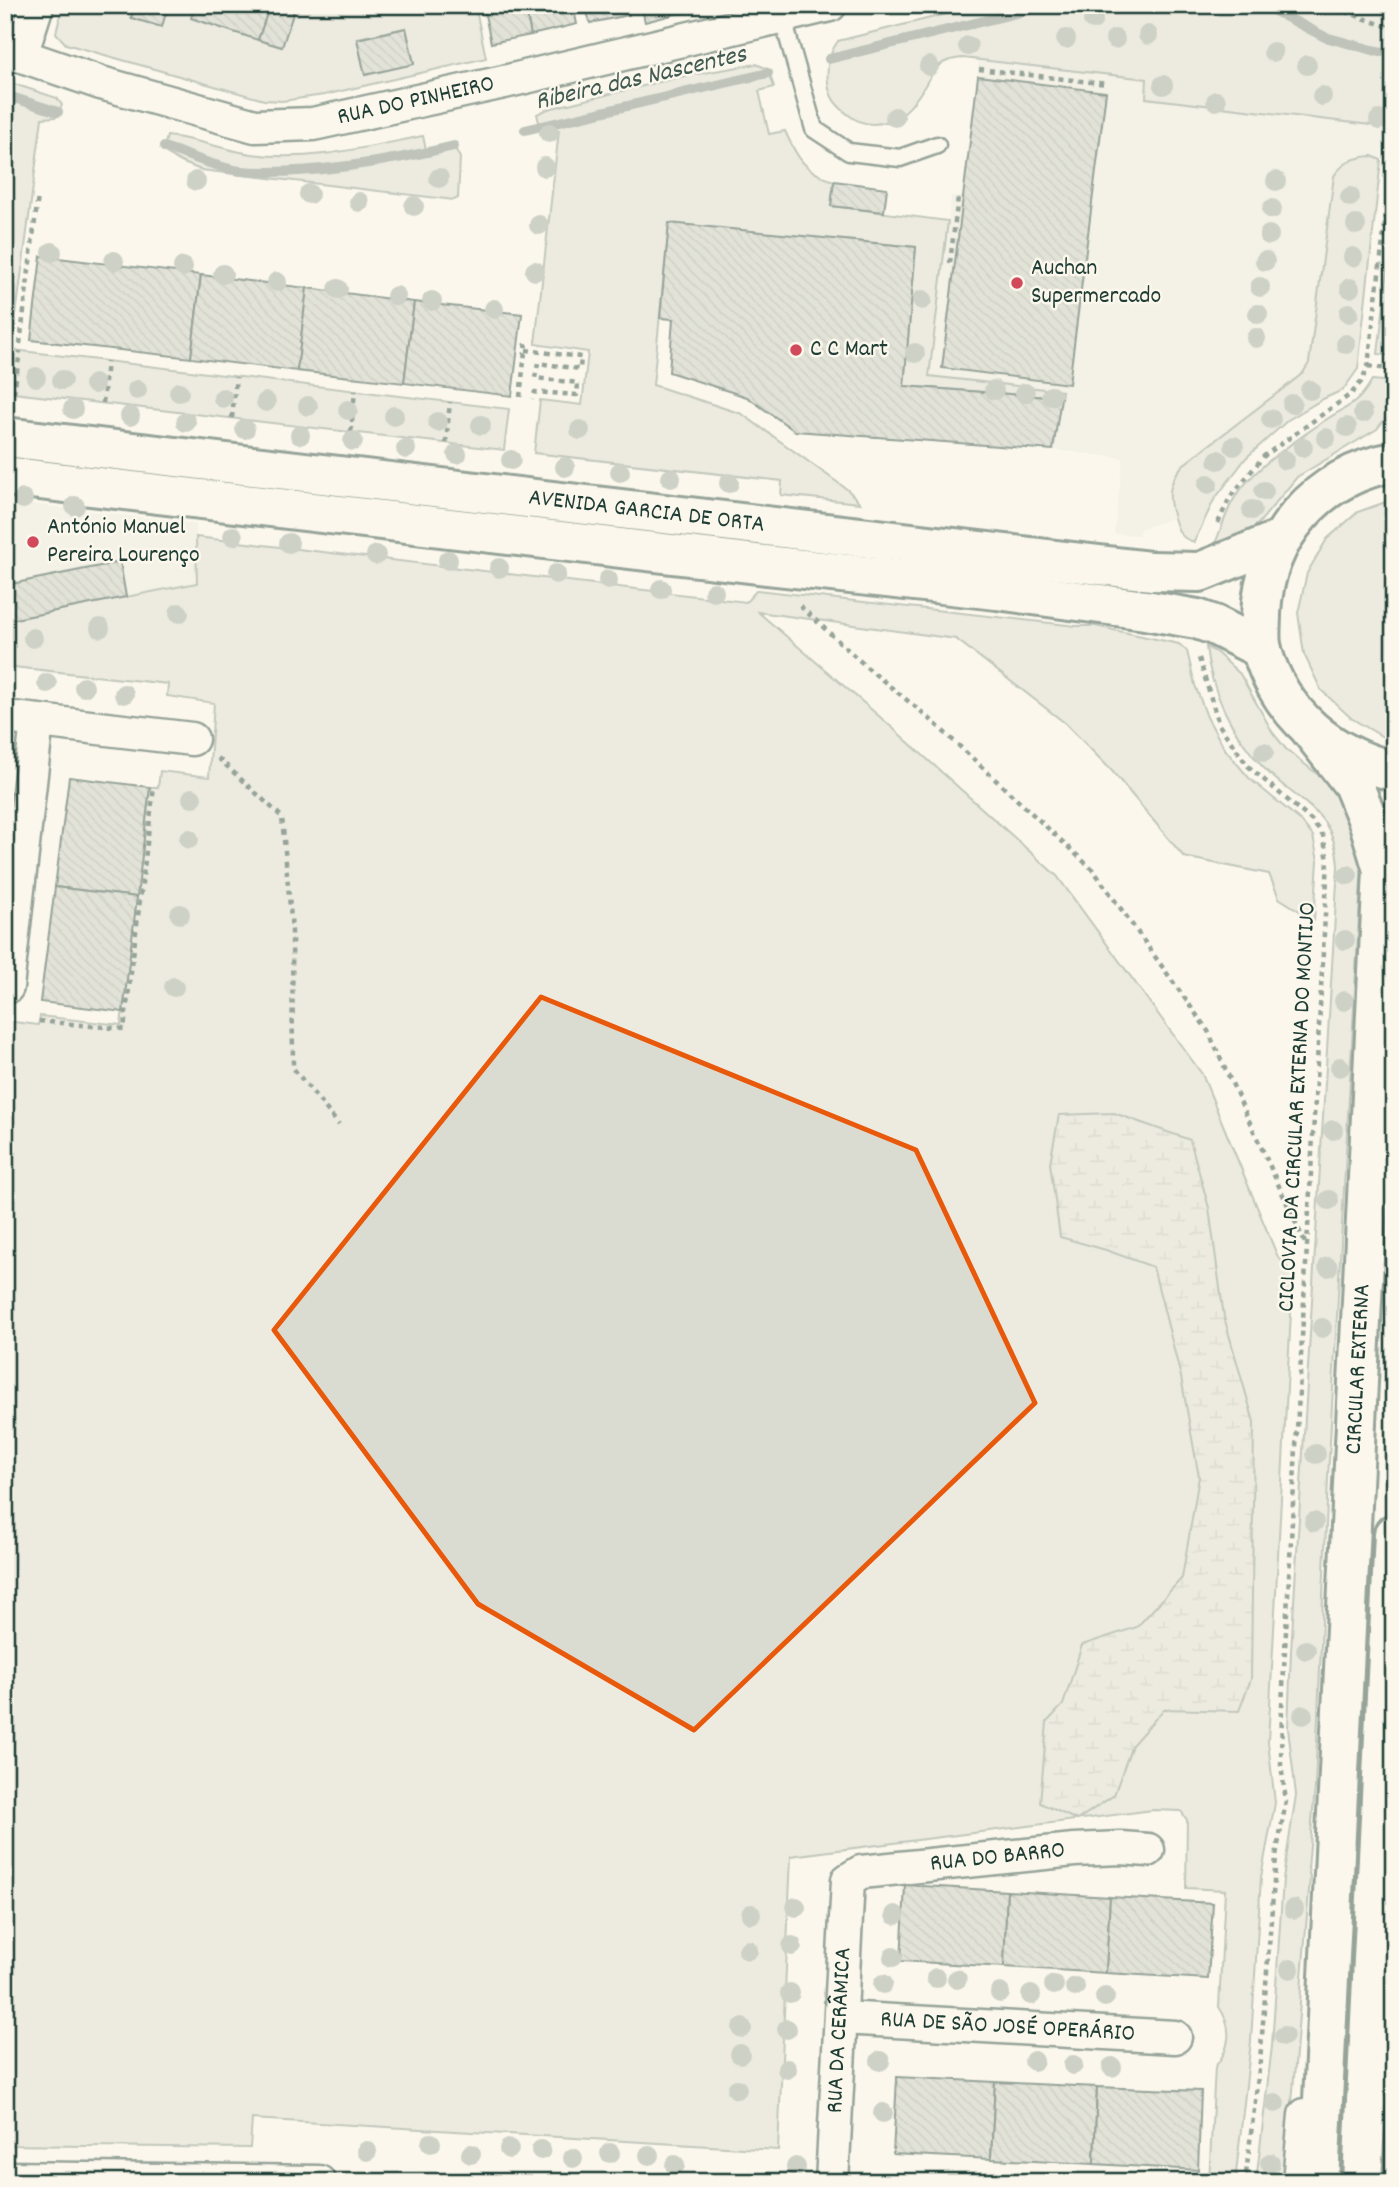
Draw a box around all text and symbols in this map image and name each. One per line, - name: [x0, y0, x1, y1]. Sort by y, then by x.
- water label: Ribeira das Nascentes: [532, 36, 751, 121]
- street label: RUA DO PINHEIRO: [334, 68, 498, 135]
- place label: Auchan Supermercado: [1031, 252, 1161, 314]
- marker: Auchan Supermercado: [1009, 275, 1025, 291]
- place label: C C Mart: [810, 333, 888, 367]
- marker: C C Mart: [788, 342, 804, 358]
- street label: AVENIDA GARCIA DE ORTA: [527, 481, 767, 543]
- place label: António Manuel Pereira Lourenço: [47, 511, 200, 573]
- marker: António Manuel Pereira Lourenço: [25, 534, 41, 550]
- street label: CICLOVIA DA CIRCULAR EXTERNA DO MONTIJO: [1270, 901, 1326, 1313]
- street label: CIRCULAR EXTERNA: [1338, 1283, 1380, 1455]
- street label: RUA DO BARRO: [929, 1834, 1067, 1882]
- street label: RUA DA CERÂMICA: [819, 1946, 861, 2114]
- street label: RUA DE SÃO JOSÉ OPERÁRIO: [879, 2003, 1136, 2052]

